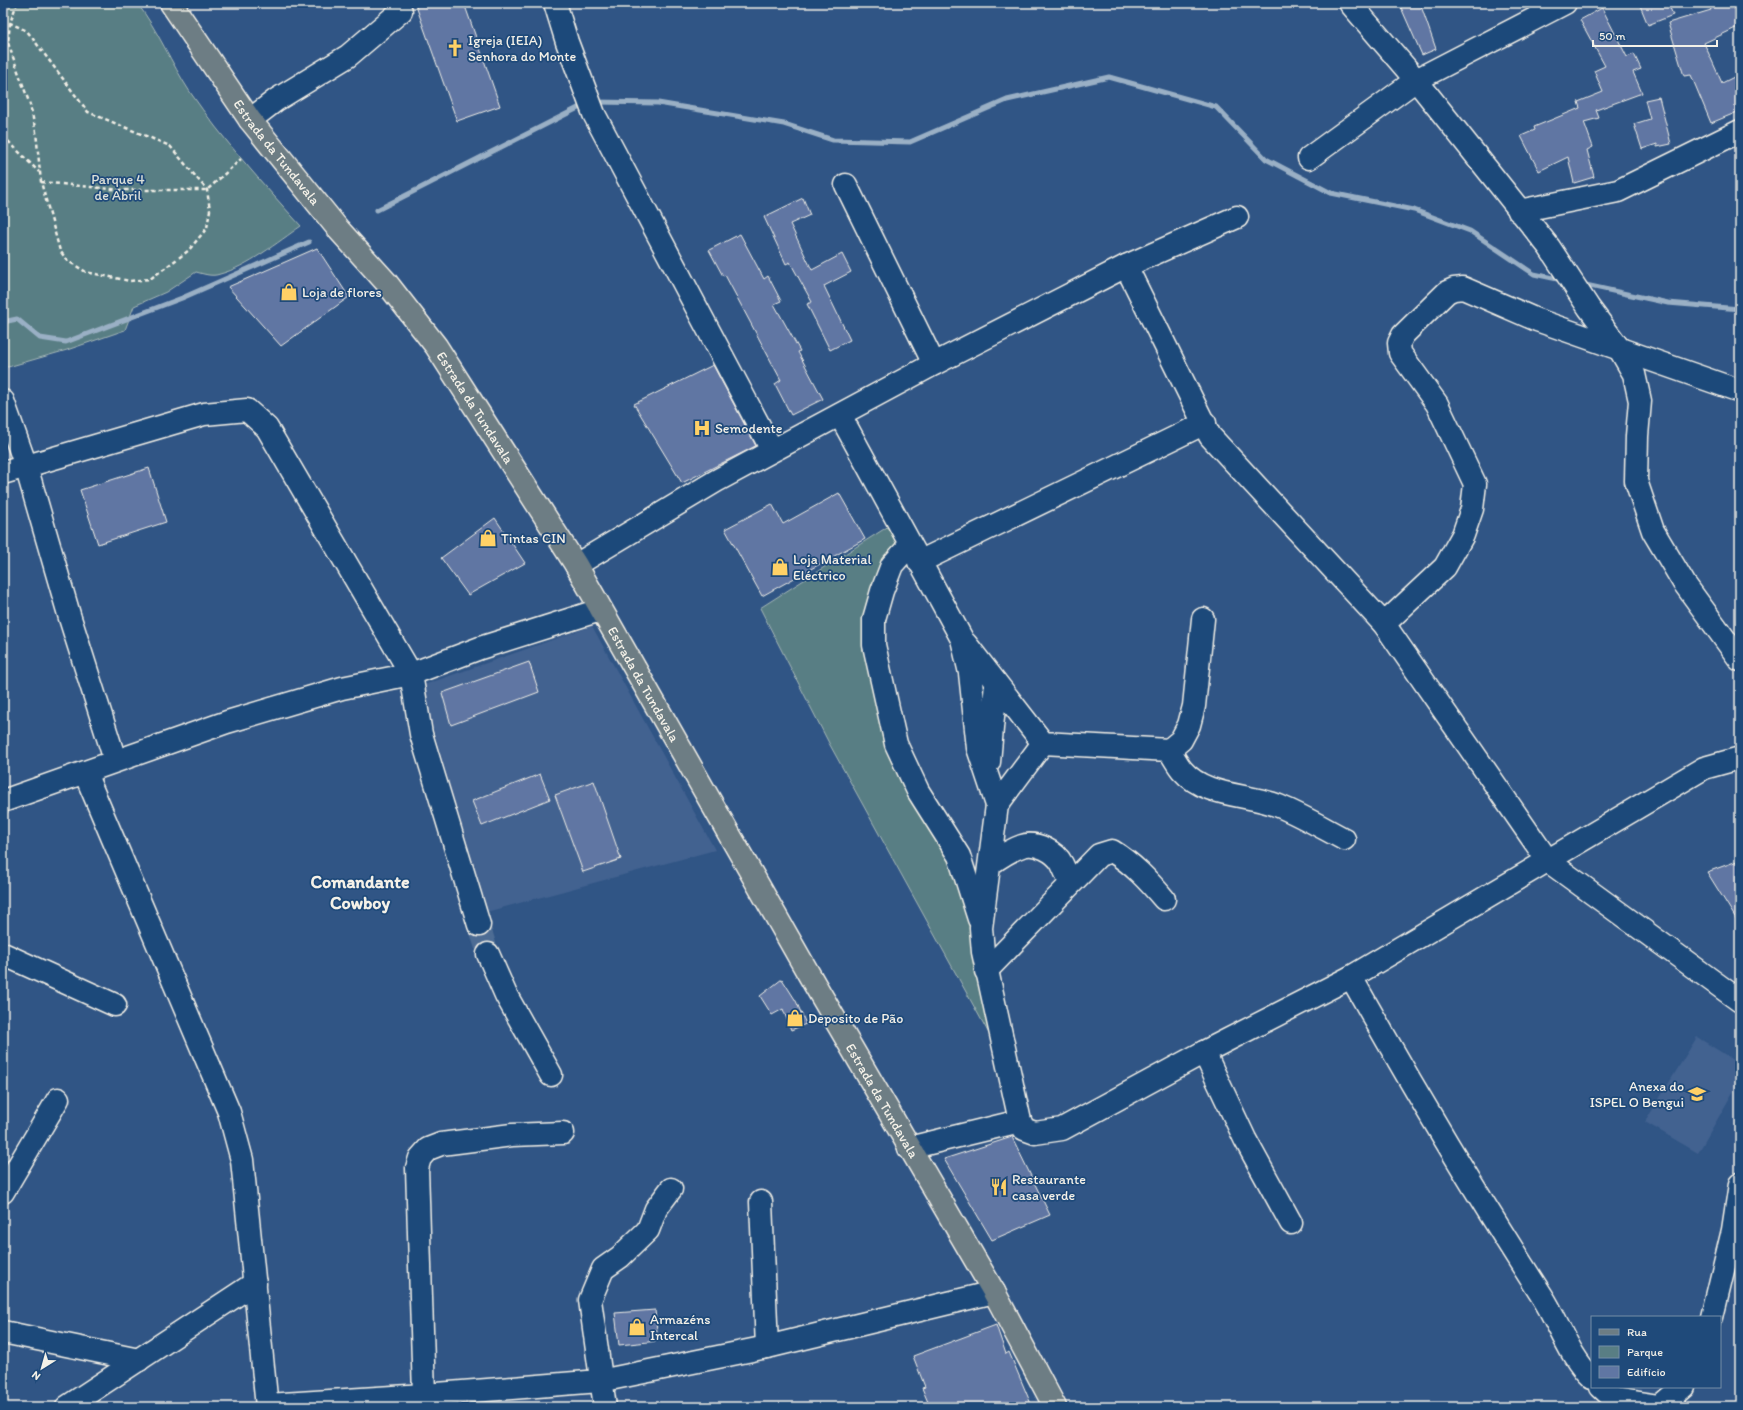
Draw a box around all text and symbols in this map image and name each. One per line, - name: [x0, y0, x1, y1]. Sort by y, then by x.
- scale bar: [1593, 22, 1717, 48]
- text: 50 m: [1599, 29, 1625, 43]
- place label: Igreja (IEIA) Senhora do Monte: [468, 32, 577, 65]
- church icon: Igreja (IEIA) Senhora do Monte: [445, 38, 465, 58]
- street label: Estrada da Tundavala: [230, 96, 324, 209]
- park label: Parque 4 de Abril: [91, 171, 145, 204]
- shop icon: Loja de flores: [279, 282, 299, 302]
- place label: Loja de flores: [302, 284, 382, 301]
- street label: Estrada da Tundavala: [433, 348, 518, 467]
- hospital icon: Semodente: [692, 418, 712, 438]
- place label: Semodente: [715, 420, 783, 437]
- shop icon: Tintas CIN: [478, 528, 498, 548]
- place label: Tintas CIN: [501, 530, 566, 547]
- place label: Loja Material Eléctrico: [793, 551, 872, 584]
- shop icon: Loja Material Eléctrico: [770, 557, 790, 577]
- street label: Estrada da Tundavala: [604, 623, 684, 745]
- district label: Comandante Cowboy: [311, 871, 410, 914]
- shop icon: Deposito de Pão: [785, 1008, 805, 1028]
- place label: Deposito de Pão: [808, 1010, 903, 1027]
- street label: Estrada da Tundavala: [842, 1040, 923, 1162]
- place label: Anexa do ISPEL O Bengui: [1590, 1078, 1684, 1111]
- school or university icon: Anexa do ISPEL O Bengui: [1687, 1084, 1707, 1104]
- place label: Restaurante casa verde: [1012, 1171, 1086, 1204]
- restaurant icon: Restaurante casa verde: [989, 1177, 1009, 1197]
- place label: Armazéns Intercal: [650, 1311, 710, 1344]
- legend: [1591, 1316, 1721, 1388]
- shop icon: Armazéns Intercal: [627, 1317, 647, 1337]
- text: Rua: [1627, 1325, 1647, 1339]
- text: Parque: [1627, 1345, 1663, 1359]
- north arrow: [22, 1348, 62, 1388]
- text: Edifício: [1627, 1365, 1666, 1379]
- text: N: [29, 1368, 43, 1383]

